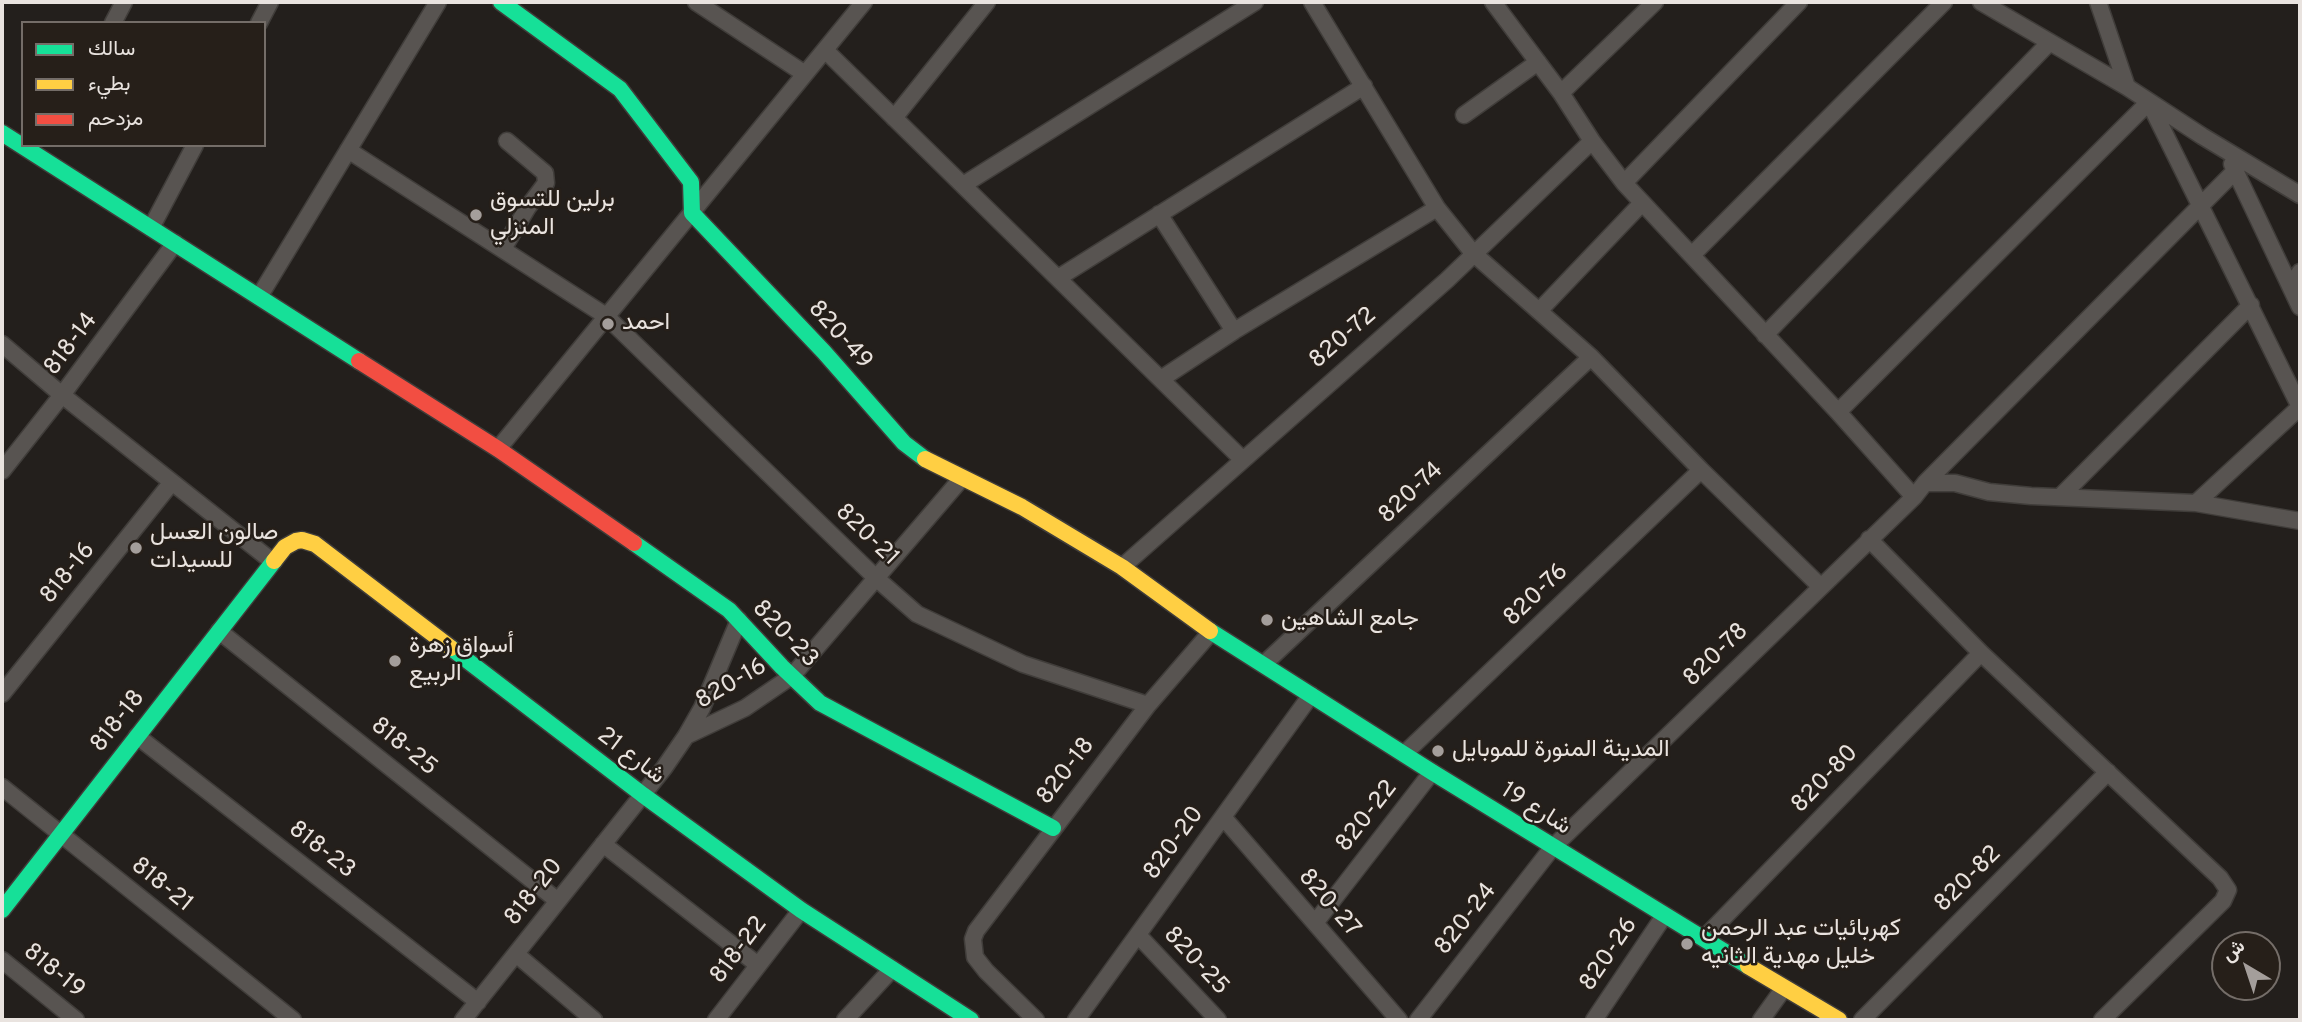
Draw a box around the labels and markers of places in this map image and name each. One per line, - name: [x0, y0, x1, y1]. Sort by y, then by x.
- place label: برلين للتسوق المنزلي: [490, 187, 615, 243]
- marker: برلين للتسوق المنزلي: [468, 207, 484, 223]
- place label: احمد: [622, 310, 670, 338]
- marker: احمد: [600, 316, 616, 332]
- place label: صالون العسل للسيدات: [150, 520, 278, 576]
- marker: صالون العسل للسيدات: [128, 540, 144, 556]
- place label: جامع الشاهين: [1281, 606, 1419, 634]
- marker: جامع الشاهين: [1259, 612, 1275, 628]
- place label: أسواق زهرة الربيع: [409, 633, 514, 689]
- marker: أسواق زهرة الربيع: [387, 653, 403, 669]
- place label: المدينة المنورة للموبايل: [1452, 737, 1670, 765]
- marker: المدينة المنورة للموبايل: [1430, 743, 1446, 759]
- place label: كهربائيات عبد الرحمن خليل مهدية الثانيه: [1701, 916, 1901, 972]
- marker: كهربائيات عبد الرحمن خليل مهدية الثانيه: [1679, 936, 1695, 952]

